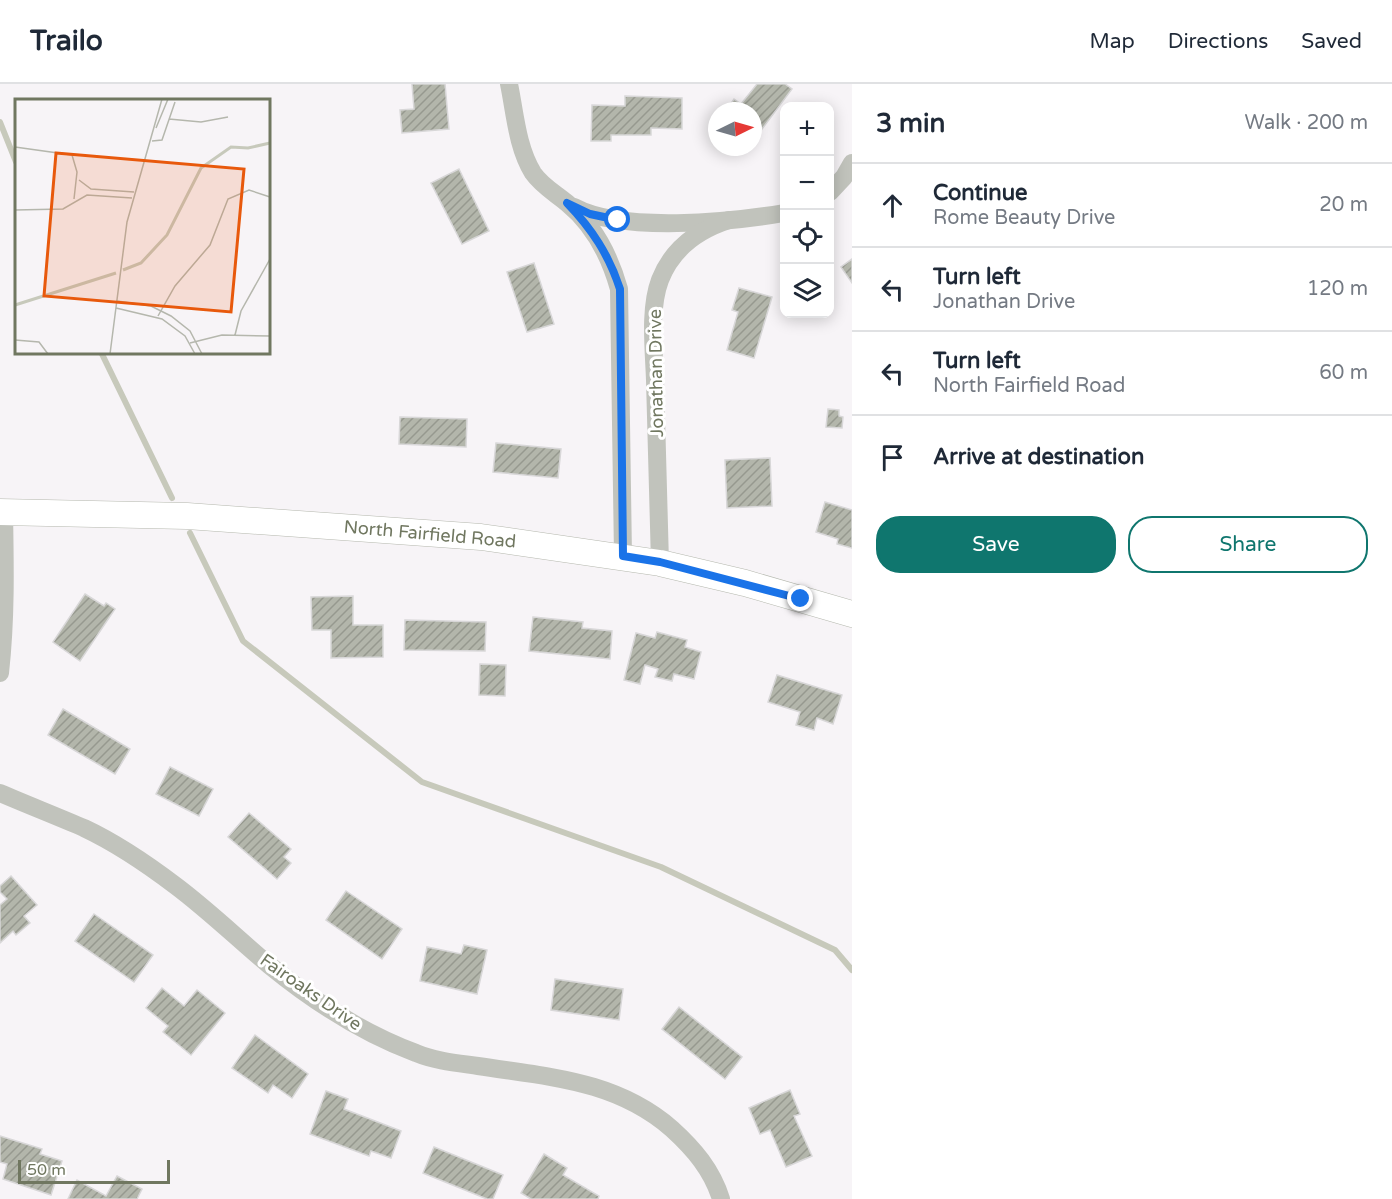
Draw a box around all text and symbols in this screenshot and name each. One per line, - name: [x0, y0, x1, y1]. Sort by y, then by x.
- text: Trailo: [30, 24, 103, 58]
- text: Map: [1089, 29, 1135, 54]
- text: Directions: [1168, 29, 1268, 54]
- text: Saved: [1301, 29, 1362, 54]
- inset map: [15, 99, 270, 354]
- north arrow: [708, 102, 762, 156]
- map controls: [780, 102, 834, 318]
- button: +: [780, 102, 834, 156]
- text: 3 min: [876, 108, 945, 139]
- text: Walk · 200 m: [1245, 111, 1368, 135]
- button: −: [780, 156, 834, 210]
- text: Continue: [933, 180, 1028, 206]
- icon: ahead: [876, 189, 909, 222]
- text: 20 m: [1319, 193, 1368, 217]
- route start: [604, 206, 630, 232]
- text: Rome Beauty Drive: [933, 206, 1115, 230]
- button: locate: [780, 210, 834, 264]
- button: layers: [780, 264, 834, 318]
- text: Turn left: [933, 264, 1021, 290]
- icon: left: [876, 273, 909, 306]
- text: 120 m: [1307, 277, 1368, 301]
- text: Jonathan Drive: [933, 290, 1075, 314]
- street label: Jonathan Drive: [644, 309, 668, 437]
- text: Turn left: [933, 348, 1021, 374]
- icon: left: [876, 357, 909, 390]
- text: 60 m: [1319, 361, 1368, 385]
- text: North Fairfield Road: [933, 374, 1125, 398]
- icon: arrive: [876, 441, 909, 474]
- text: Arrive at destination: [933, 444, 1144, 470]
- street label: North Fairfield Road: [343, 516, 517, 552]
- button: Save: [876, 516, 1116, 573]
- button: Share: [1128, 516, 1368, 573]
- route end: [787, 585, 813, 611]
- street label: Fairoaks Drive: [256, 949, 366, 1035]
- scale bar: [18, 1157, 170, 1184]
- text: 50 m: [27, 1160, 66, 1180]

